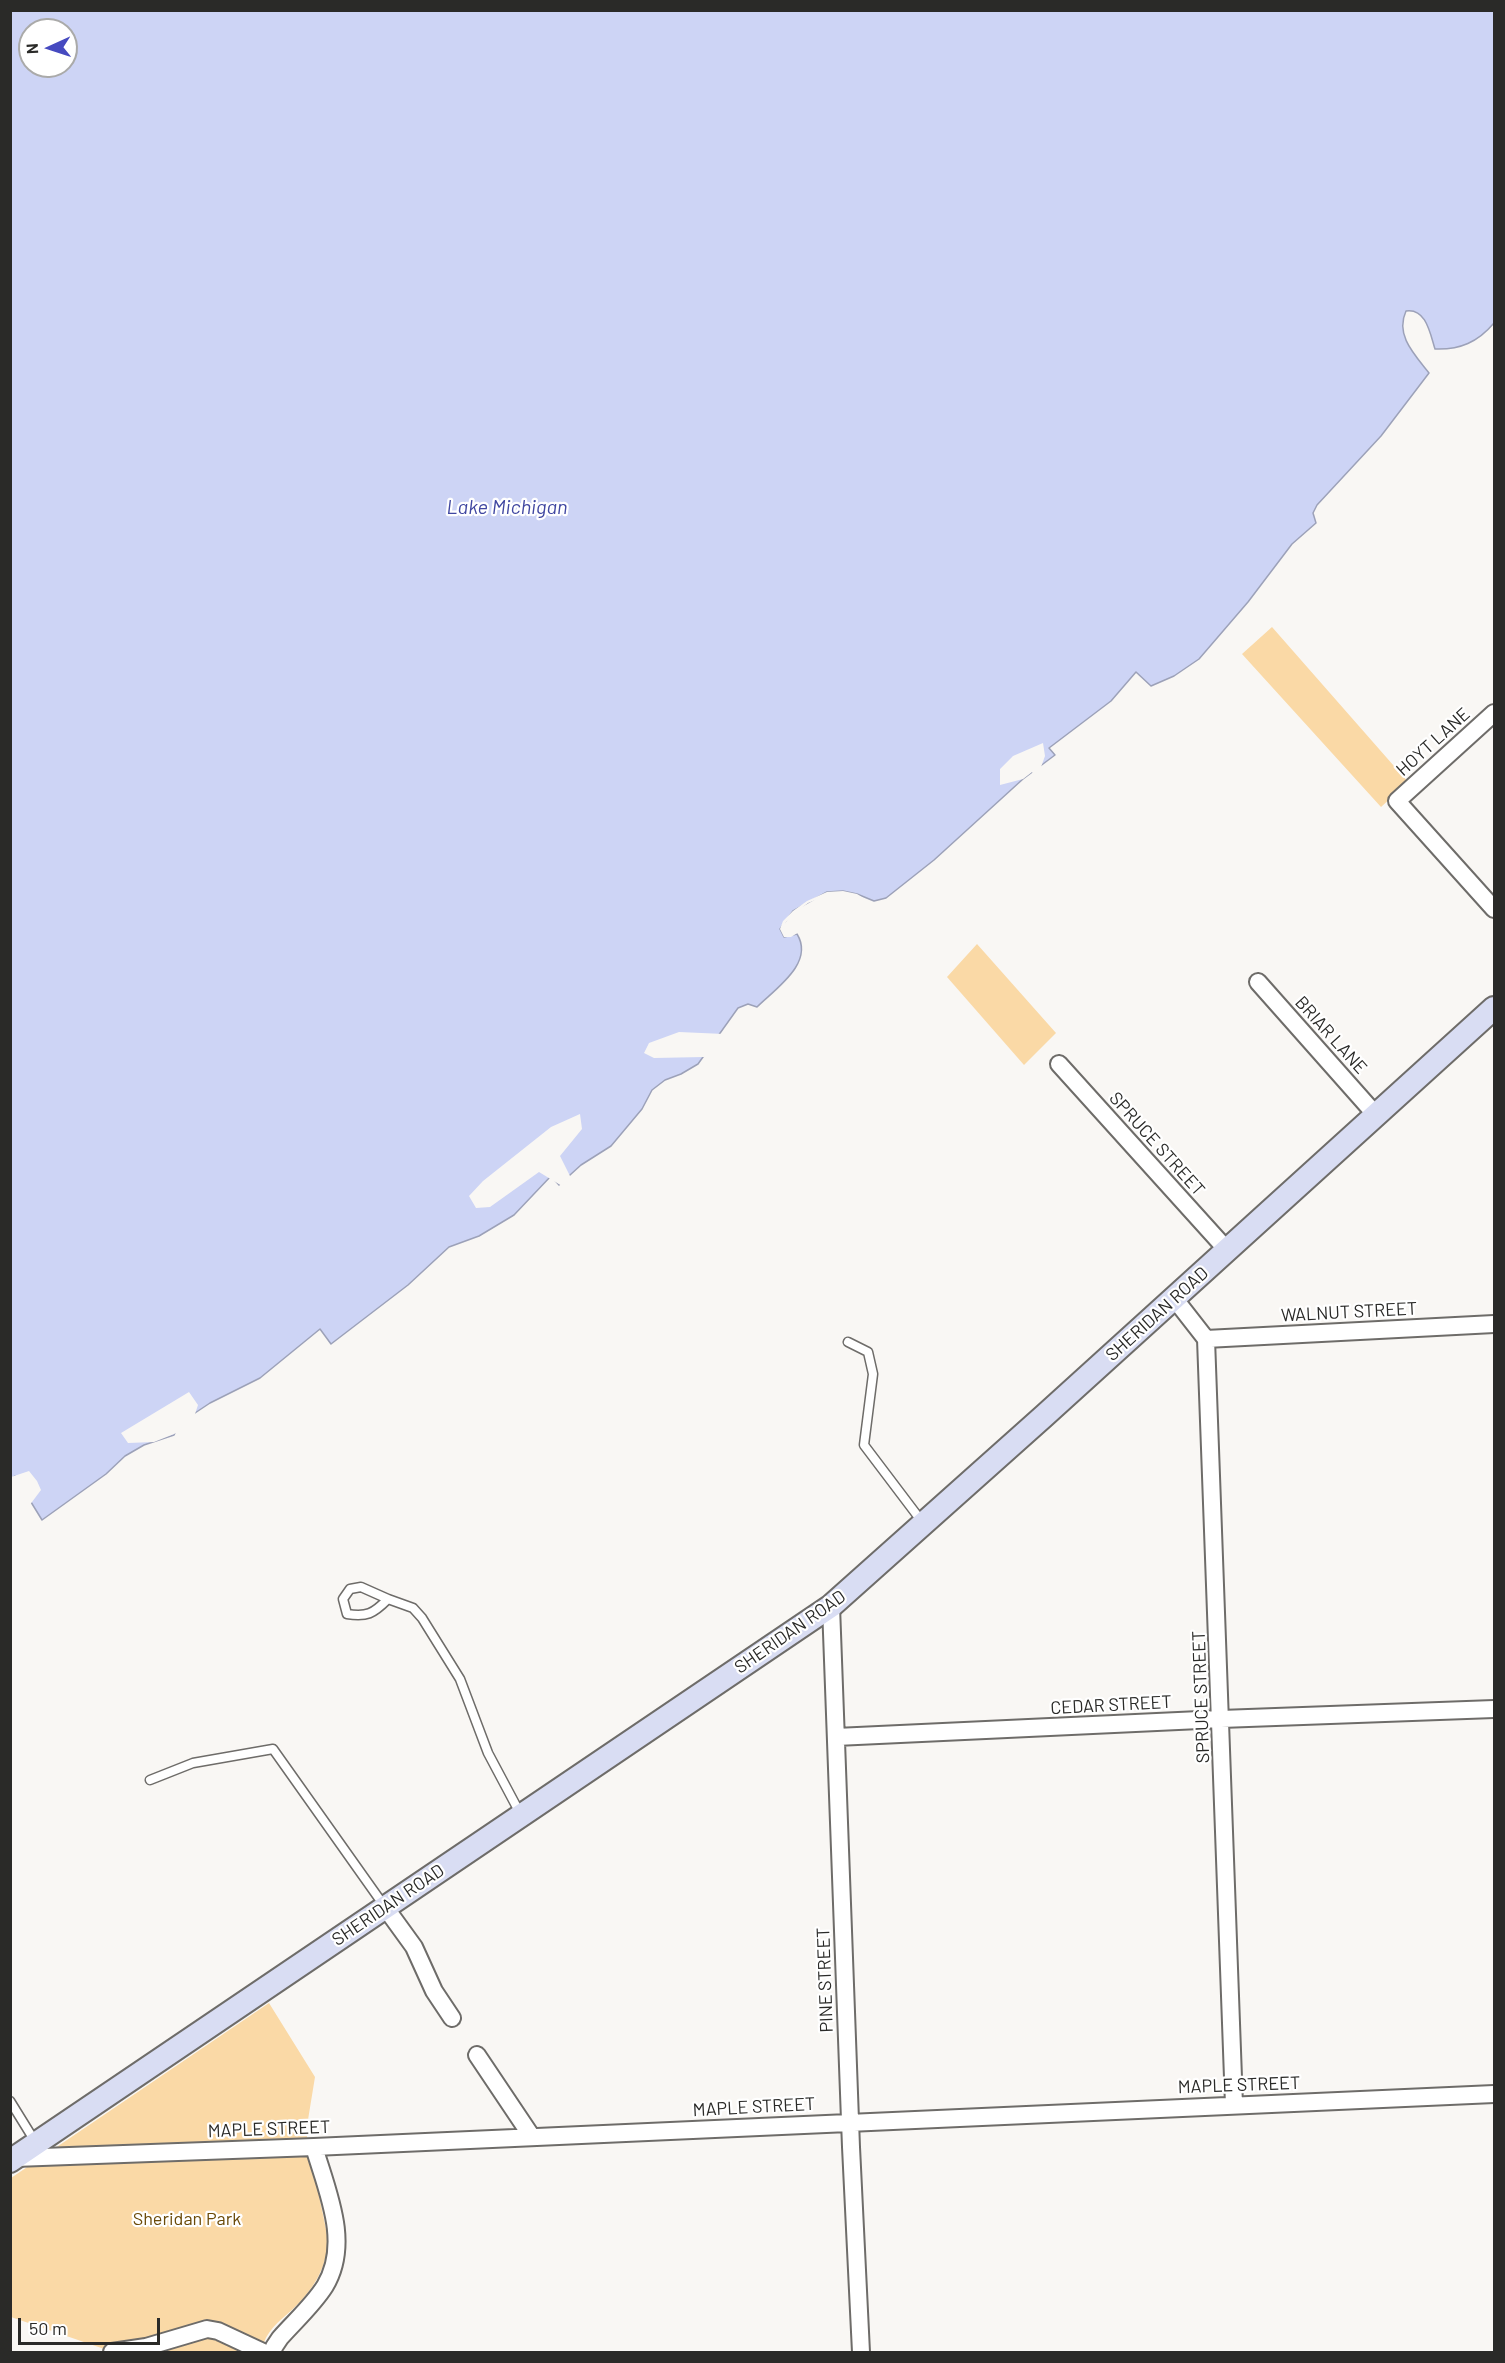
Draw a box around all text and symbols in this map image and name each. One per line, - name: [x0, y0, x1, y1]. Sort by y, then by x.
- north arrow: [18, 18, 78, 78]
- text: N: [22, 43, 41, 55]
- water label: Lake Michigan: [447, 495, 567, 519]
- street label: HOYT LANE: [1392, 703, 1474, 781]
- street label: BRIAR LANE: [1290, 992, 1372, 1078]
- street label: SPRUCE STREET: [1105, 1088, 1209, 1200]
- street label: SHERIDAN ROAD: [1101, 1262, 1213, 1366]
- street label: WALNUT STREET: [1280, 1298, 1418, 1326]
- street label: SHERIDAN ROAD: [730, 1586, 850, 1678]
- street label: SPRUCE STREET: [1188, 1630, 1214, 1764]
- street label: CEDAR STREET: [1050, 1691, 1172, 1719]
- street label: SHERIDAN ROAD: [328, 1860, 448, 1950]
- street label: PINE STREET: [812, 1927, 838, 2033]
- street label: MAPLE STREET: [1177, 2072, 1301, 2098]
- street label: MAPLE STREET: [692, 2093, 816, 2121]
- street label: MAPLE STREET: [207, 2116, 331, 2142]
- park label: Sheridan Park: [133, 2208, 241, 2230]
- scale bar: [21, 2306, 164, 2344]
- text: 50 m: [29, 2317, 67, 2339]

